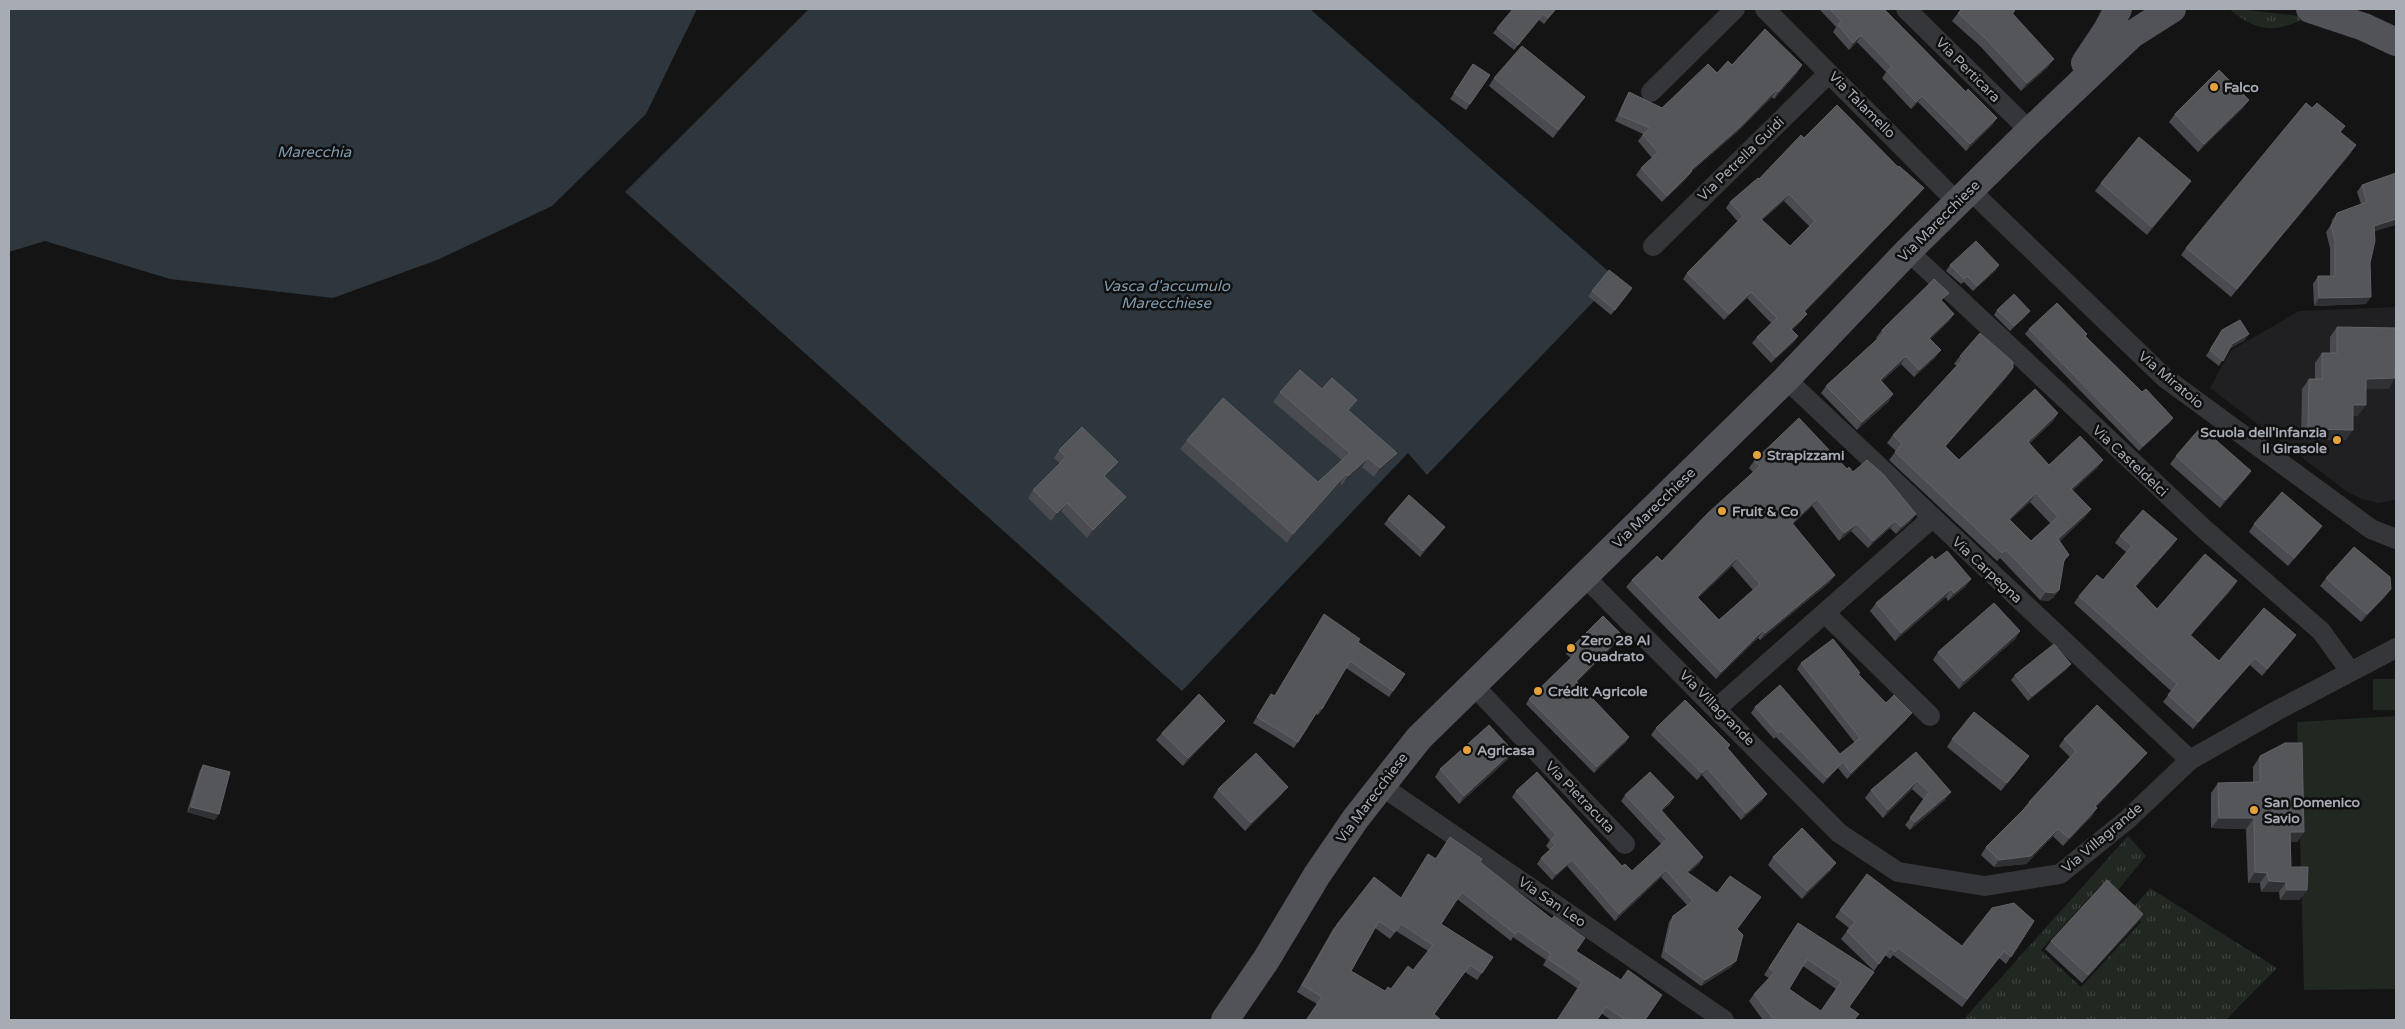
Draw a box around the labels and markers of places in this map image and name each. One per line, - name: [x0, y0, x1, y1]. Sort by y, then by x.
- place label: Falco: [2224, 79, 2259, 96]
- marker: Falco: [2208, 81, 2220, 93]
- place label: Scuola dell'infanzia Il Girasole: [2200, 424, 2327, 457]
- marker: Scuola dell'infanzia Il Girasole: [2331, 434, 2343, 446]
- place label: Strapizzami: [1767, 447, 1844, 464]
- marker: Strapizzami: [1751, 449, 1763, 461]
- place label: Fruit & Co: [1732, 503, 1799, 520]
- marker: Fruit & Co: [1716, 505, 1728, 517]
- place label: Zero 28 Al Quadrato: [1581, 632, 1650, 665]
- marker: Zero 28 Al Quadrato: [1565, 642, 1577, 654]
- place label: Crédit Agricole: [1548, 683, 1647, 700]
- marker: Crédit Agricole: [1532, 685, 1544, 697]
- place label: Agricasa: [1477, 742, 1535, 759]
- marker: Agricasa: [1461, 744, 1473, 756]
- place label: San Domenico Savio: [2264, 794, 2361, 827]
- marker: San Domenico Savio: [2248, 804, 2260, 816]

